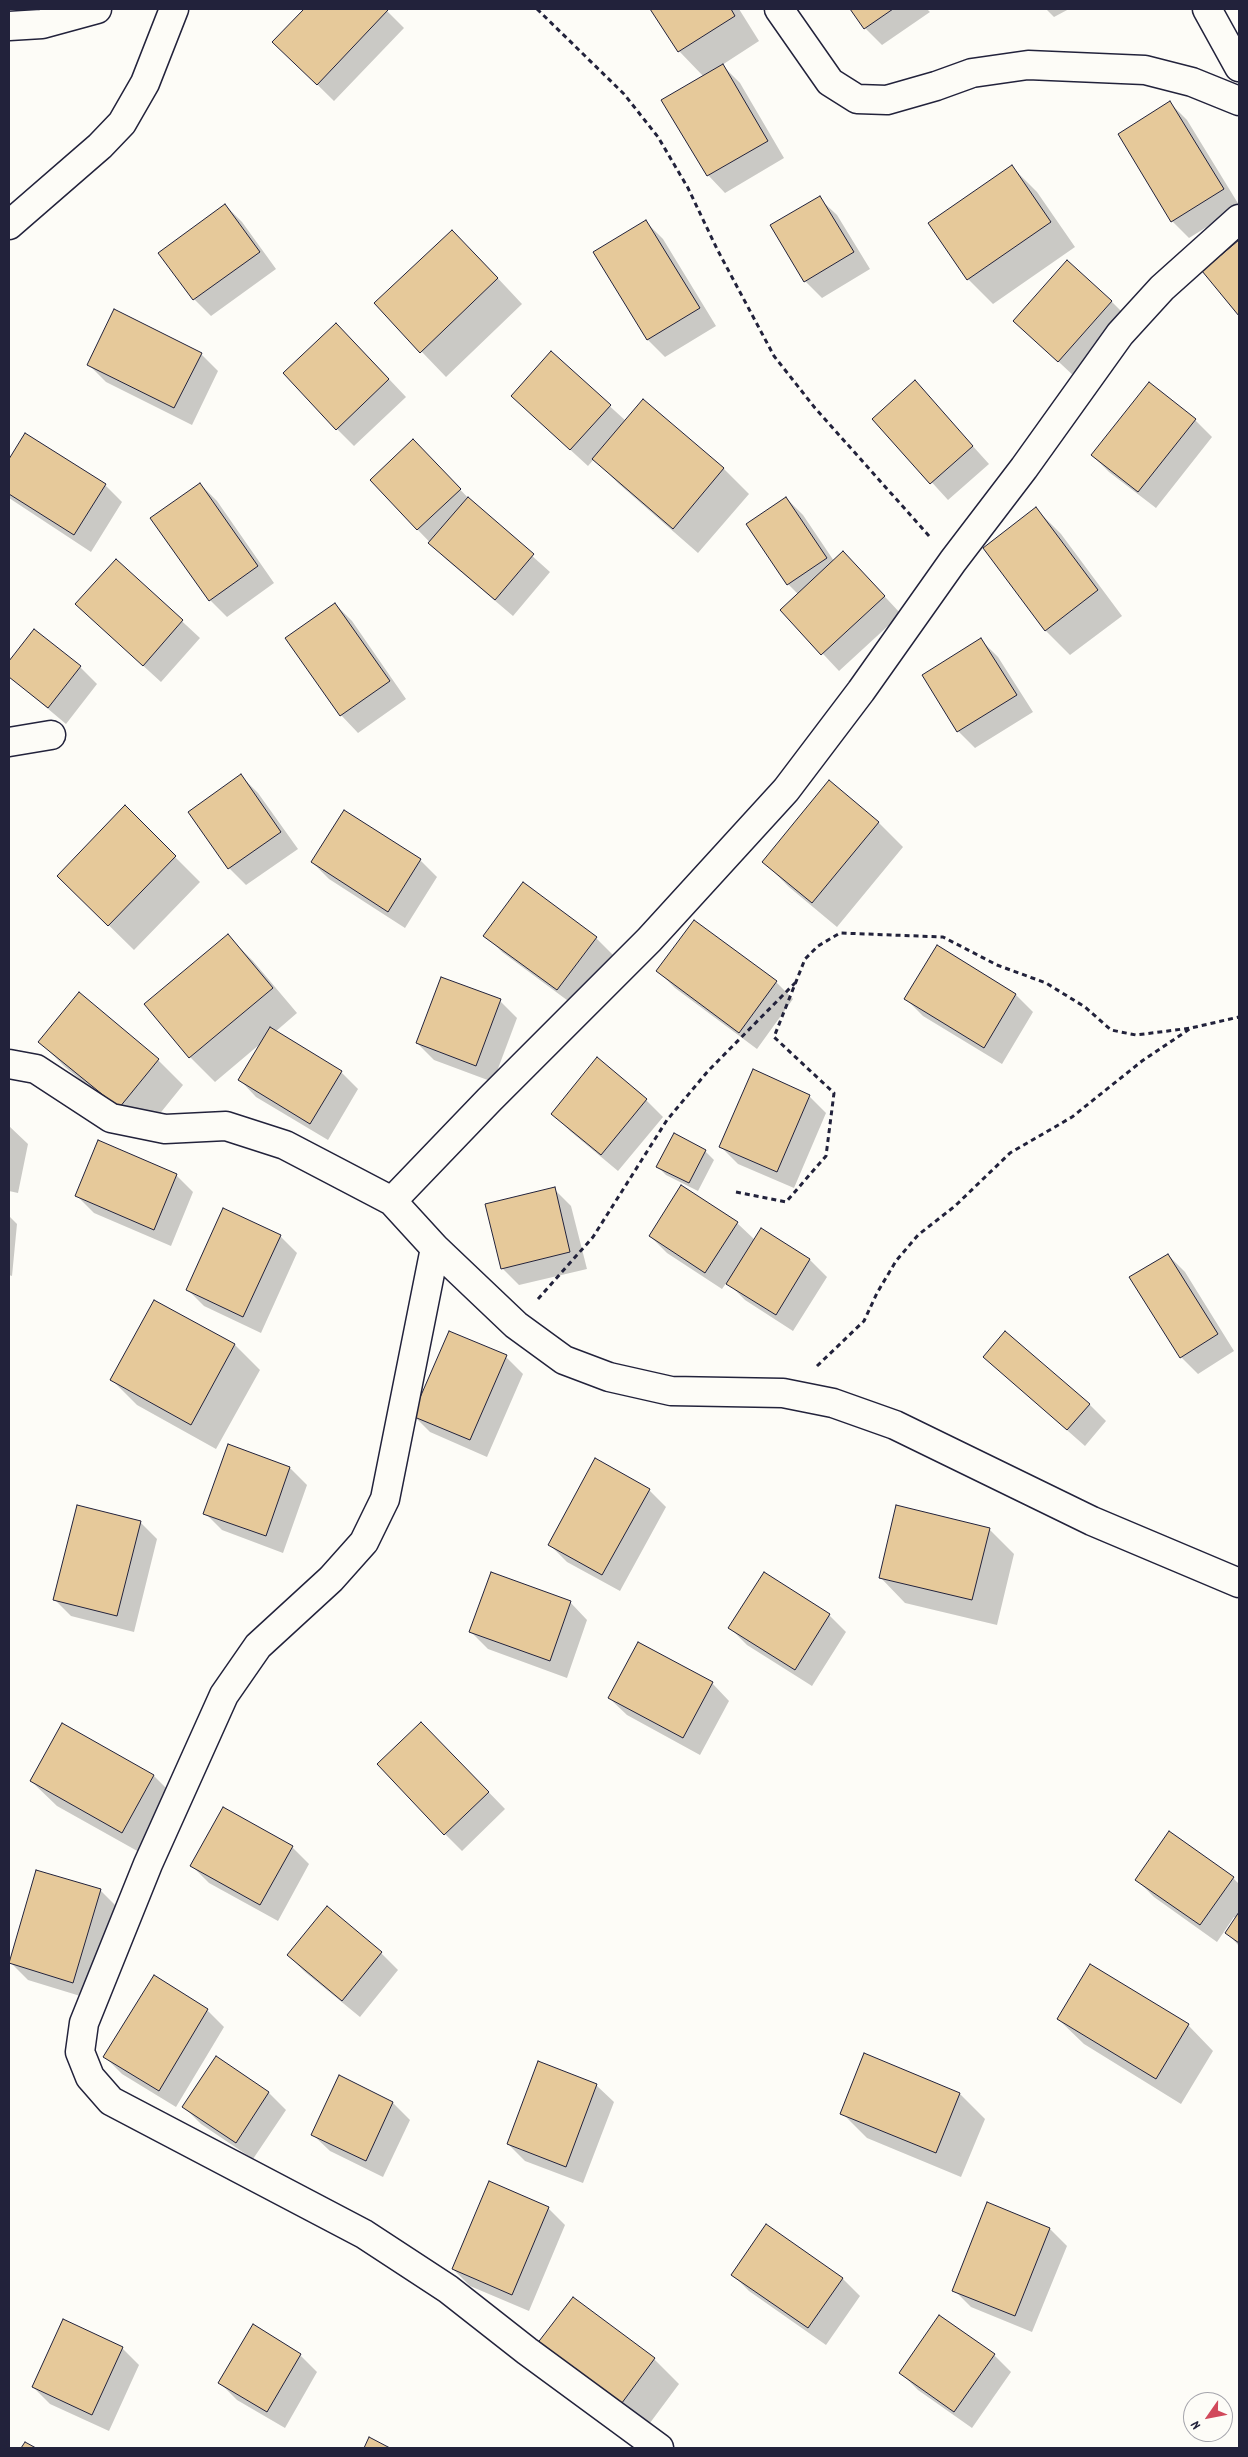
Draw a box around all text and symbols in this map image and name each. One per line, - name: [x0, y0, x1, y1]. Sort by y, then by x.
- north arrow: [1183, 2392, 1233, 2442]
- text: N: [1186, 2416, 1207, 2433]

